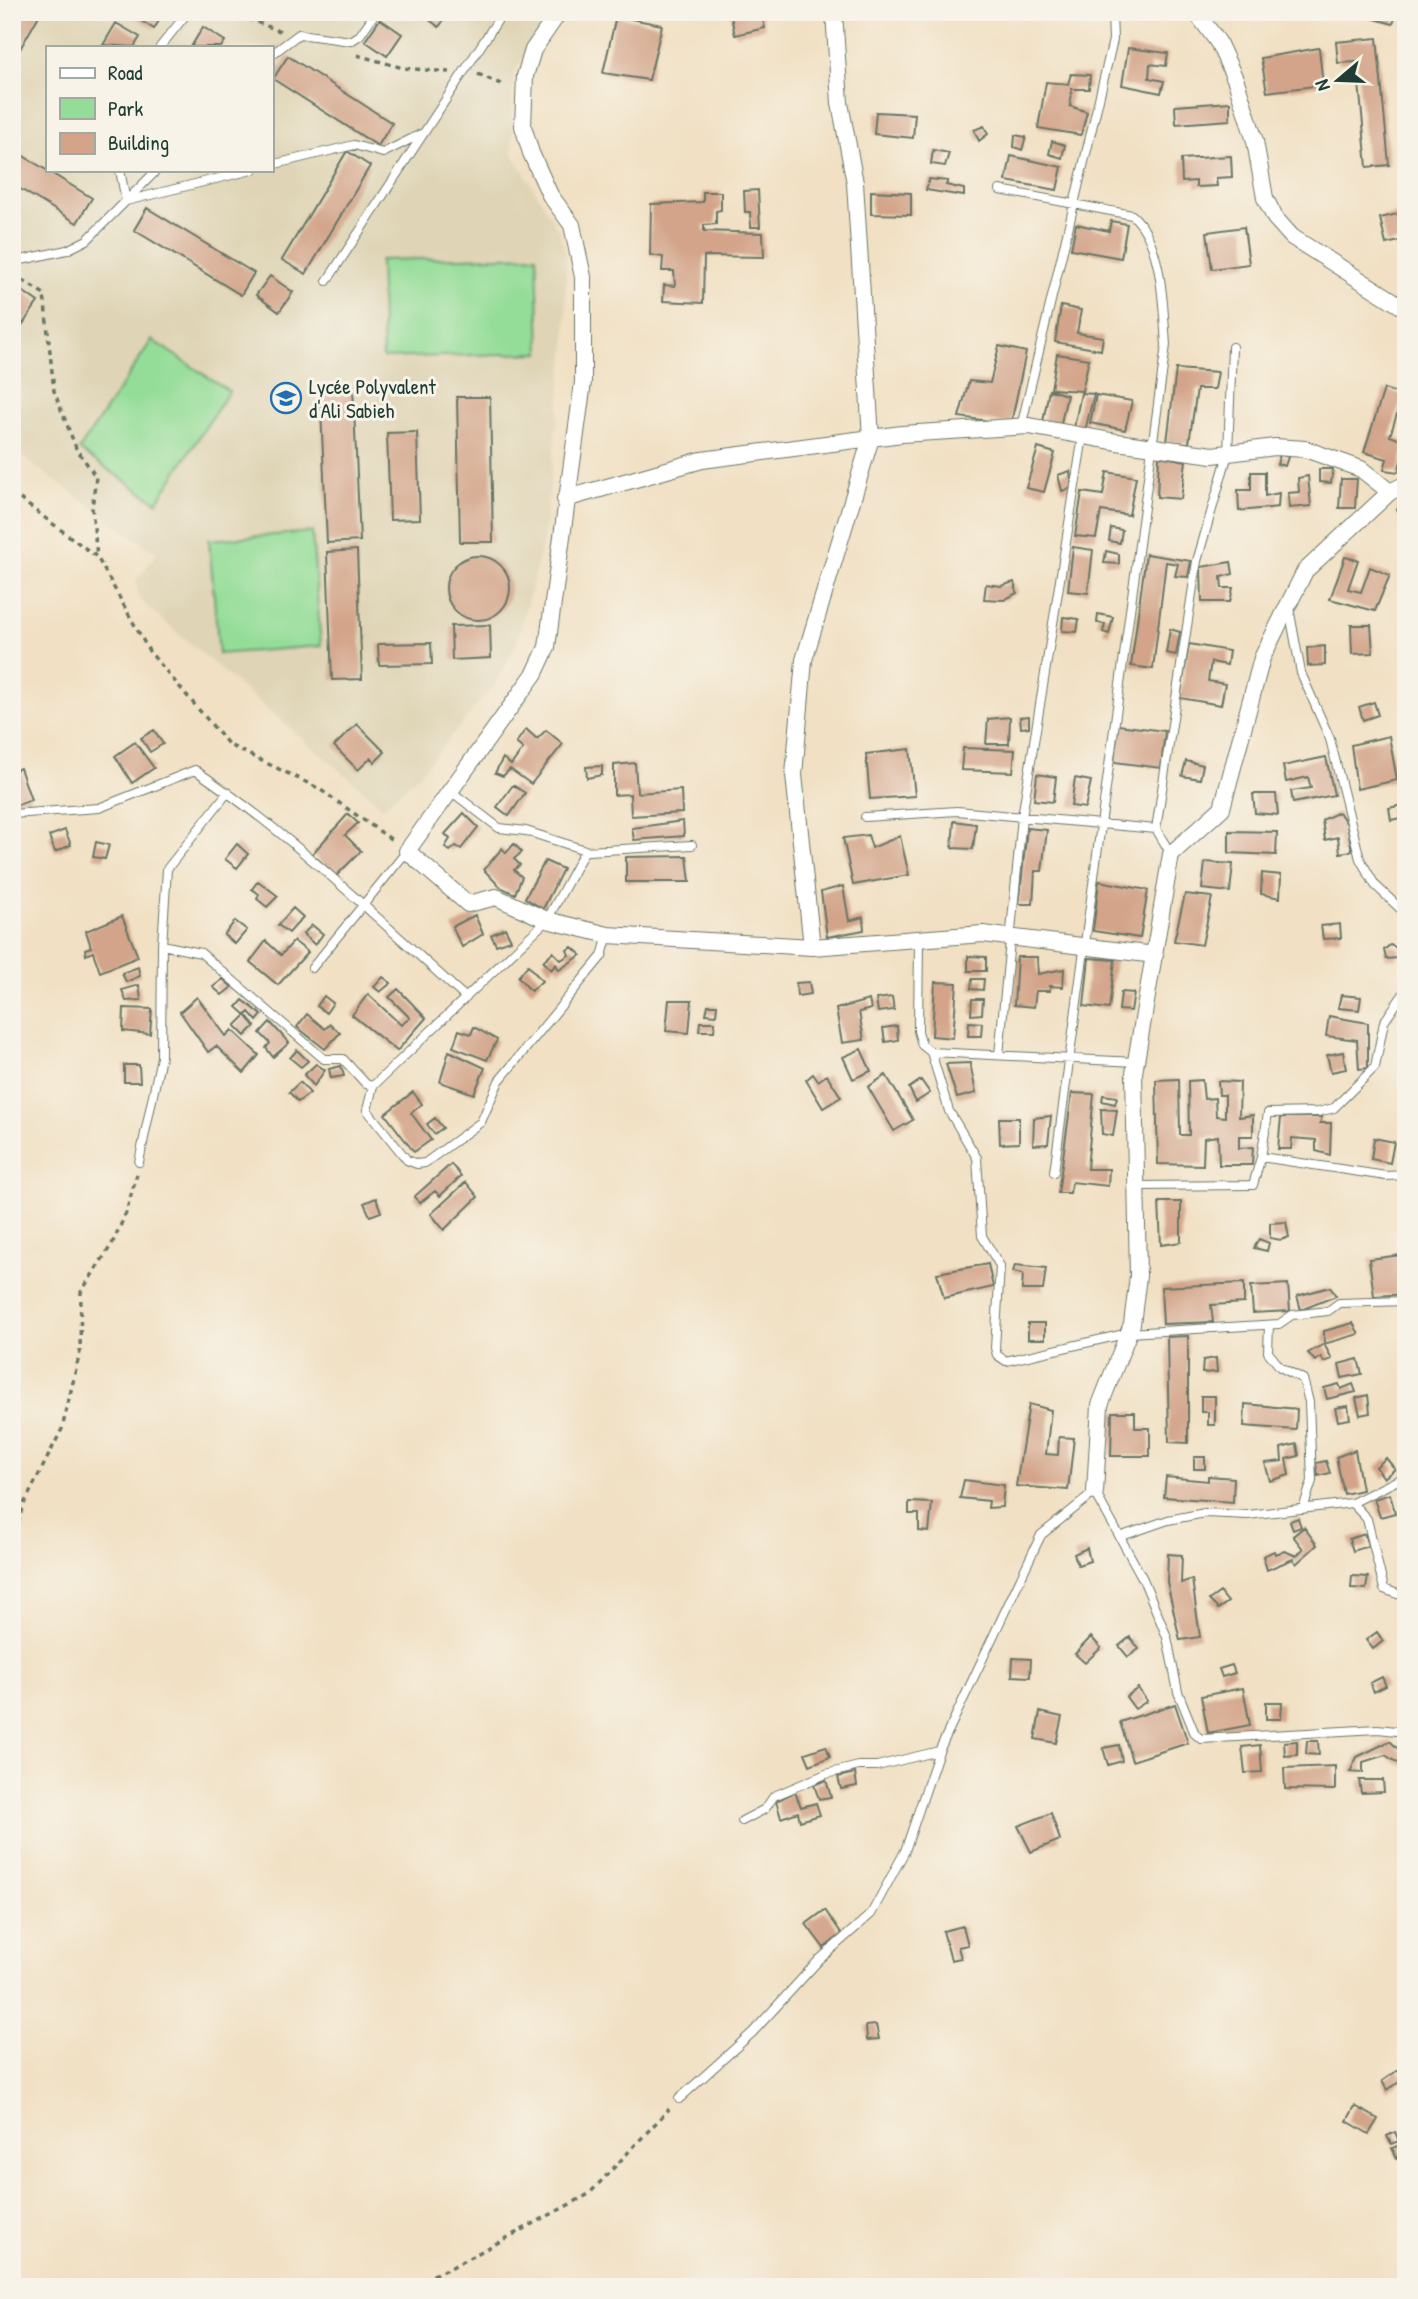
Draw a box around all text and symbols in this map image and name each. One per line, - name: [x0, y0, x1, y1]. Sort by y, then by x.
- legend: [46, 46, 273, 172]
- north arrow: [1302, 46, 1372, 116]
- text: Road: [108, 58, 142, 87]
- text: N: [1308, 77, 1336, 95]
- text: Park: [108, 94, 143, 123]
- text: Building: [108, 128, 169, 157]
- place label: Lycée Polyvalent d'Ali Sabieh: [309, 372, 436, 425]
- school or university icon: Lycée Polyvalent d'Ali Sabieh: [269, 381, 303, 415]

